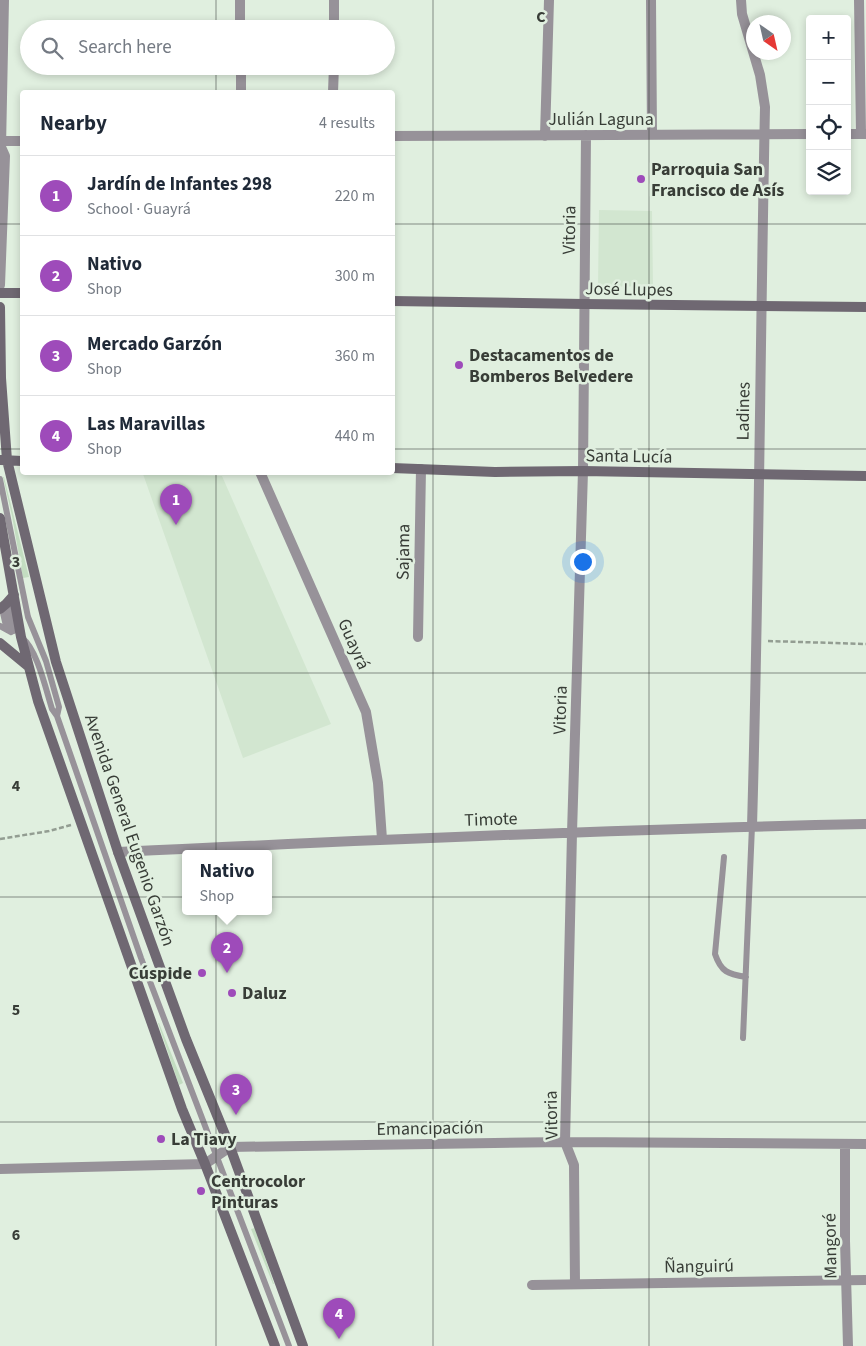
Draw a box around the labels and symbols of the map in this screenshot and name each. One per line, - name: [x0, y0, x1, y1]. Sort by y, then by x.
- text: C: [536, 6, 546, 28]
- north arrow: [746, 15, 791, 60]
- street label: Julián Laguna: [548, 107, 654, 132]
- place label: Parroquia San Francisco de Asís: [651, 157, 784, 203]
- marker: Parroquia San Francisco de Asís: [635, 173, 647, 185]
- street label: Vitoria: [557, 205, 582, 255]
- street label: José Llupes: [585, 276, 673, 303]
- place label: Destacamentos de Bomberos Belvedere: [469, 343, 633, 389]
- marker: Destacamentos de Bomberos Belvedere: [453, 359, 465, 371]
- street label: Ladines: [730, 382, 757, 441]
- street label: Santa Lucía: [585, 443, 673, 470]
- pin: 1: [160, 484, 192, 525]
- street label: Sajama: [391, 524, 416, 580]
- your location: [570, 549, 596, 575]
- text: 3: [12, 551, 20, 573]
- street label: Guayrá: [331, 615, 376, 674]
- street label: Vitoria: [547, 685, 574, 735]
- street label: Avenida General Eugenio Garzón: [78, 711, 181, 950]
- text: 4: [12, 775, 21, 797]
- street label: Timote: [464, 806, 518, 833]
- pin: 2: [211, 932, 243, 973]
- place label: Cúspide: [129, 961, 192, 986]
- marker: Cúspide: [196, 967, 208, 979]
- place label: Daluz: [242, 981, 287, 1006]
- marker: Daluz: [226, 987, 238, 999]
- text: 5: [12, 999, 20, 1021]
- pin: 3: [220, 1074, 252, 1115]
- street label: Vitoria: [539, 1090, 564, 1140]
- street label: Emancipación: [376, 1115, 484, 1142]
- place label: La Tiavy: [171, 1127, 237, 1152]
- marker: La Tiavy: [155, 1133, 167, 1145]
- place label: Centrocolor Pinturas: [211, 1169, 306, 1215]
- marker: Centrocolor Pinturas: [195, 1185, 207, 1197]
- street label: Mangoré: [817, 1213, 844, 1279]
- text: 6: [12, 1224, 20, 1246]
- street label: Ñanguirú: [664, 1253, 734, 1280]
- pin: 4: [323, 1298, 355, 1339]

